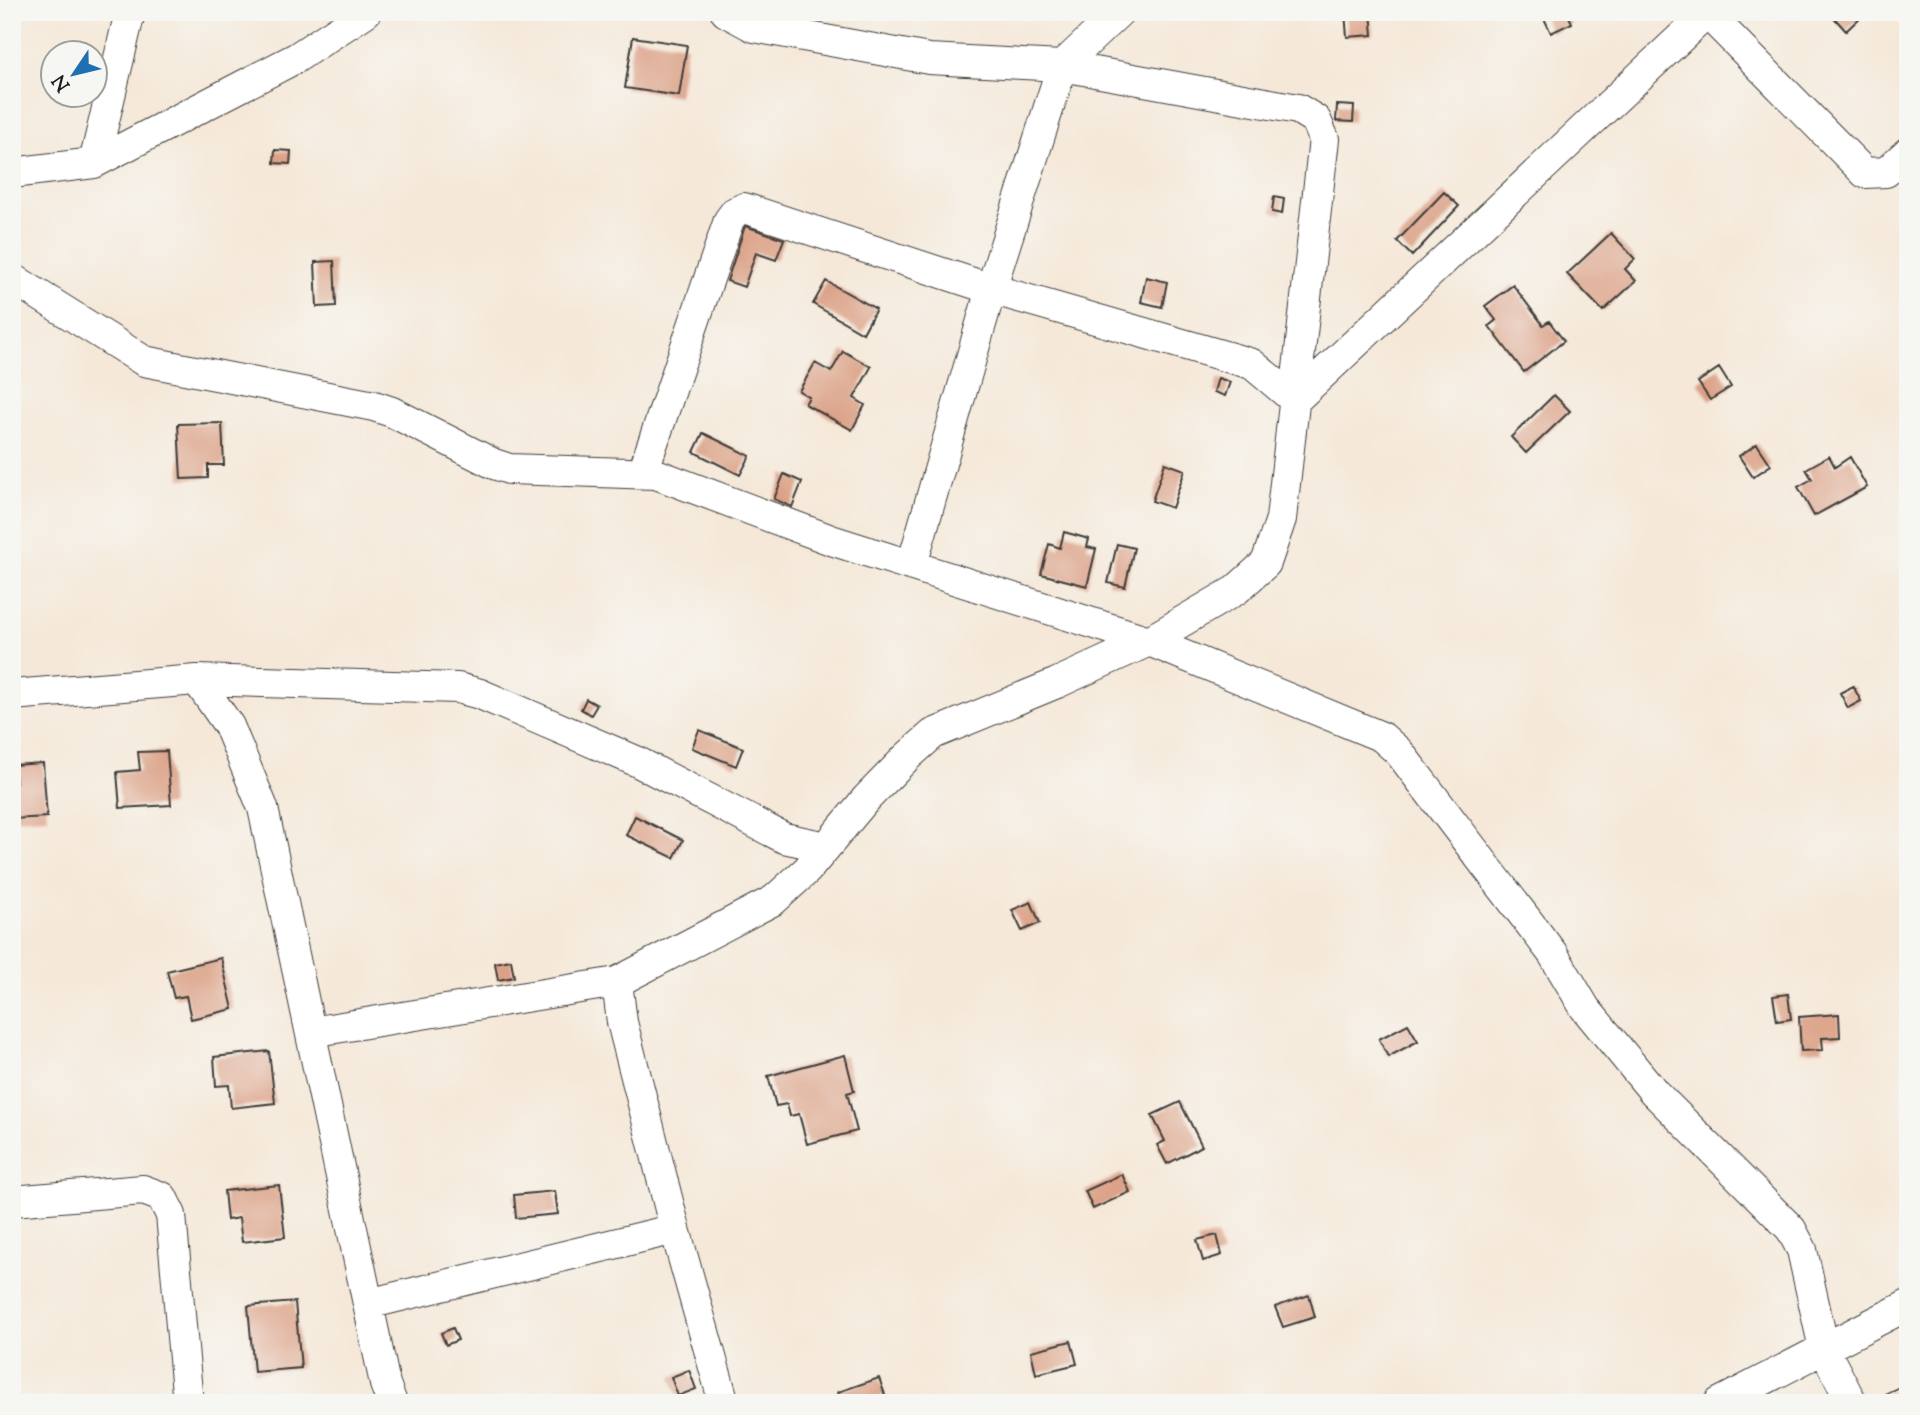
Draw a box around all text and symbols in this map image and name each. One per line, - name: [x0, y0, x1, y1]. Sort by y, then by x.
- north arrow: [38, 38, 108, 108]
- text: N: [47, 68, 78, 96]

